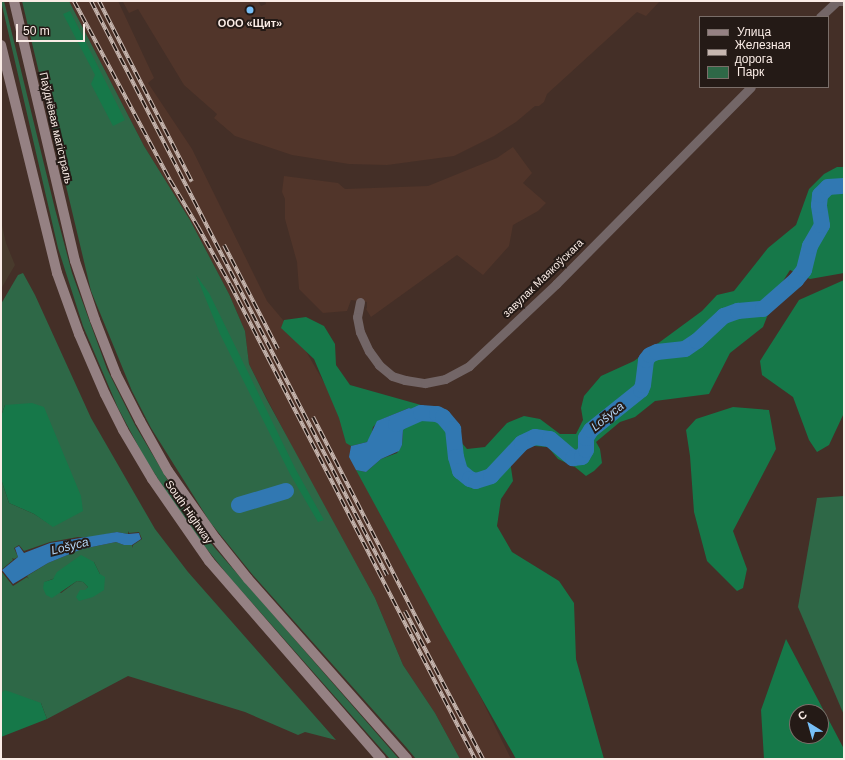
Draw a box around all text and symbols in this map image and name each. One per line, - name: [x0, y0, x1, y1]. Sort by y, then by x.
- marker: ООО «Щит»: [245, 5, 255, 15]
- scale bar: [18, 16, 87, 42]
- place label: ООО «Щит»: [218, 16, 282, 30]
- legend: [699, 16, 829, 88]
- text: 50 m: [23, 24, 50, 38]
- text: Улица: [737, 25, 771, 39]
- text: Железная дорога: [735, 38, 791, 66]
- text: Парк: [737, 65, 764, 79]
- street label: Паўднёвая магістраль: [37, 71, 75, 185]
- street label: завулак Маякоўскага: [500, 236, 586, 320]
- water label: Lošyca: [589, 399, 627, 435]
- street label: South Highway: [162, 478, 216, 546]
- water label: Lošyca: [50, 535, 90, 559]
- north arrow: [789, 704, 829, 744]
- text: С: [796, 708, 809, 722]

